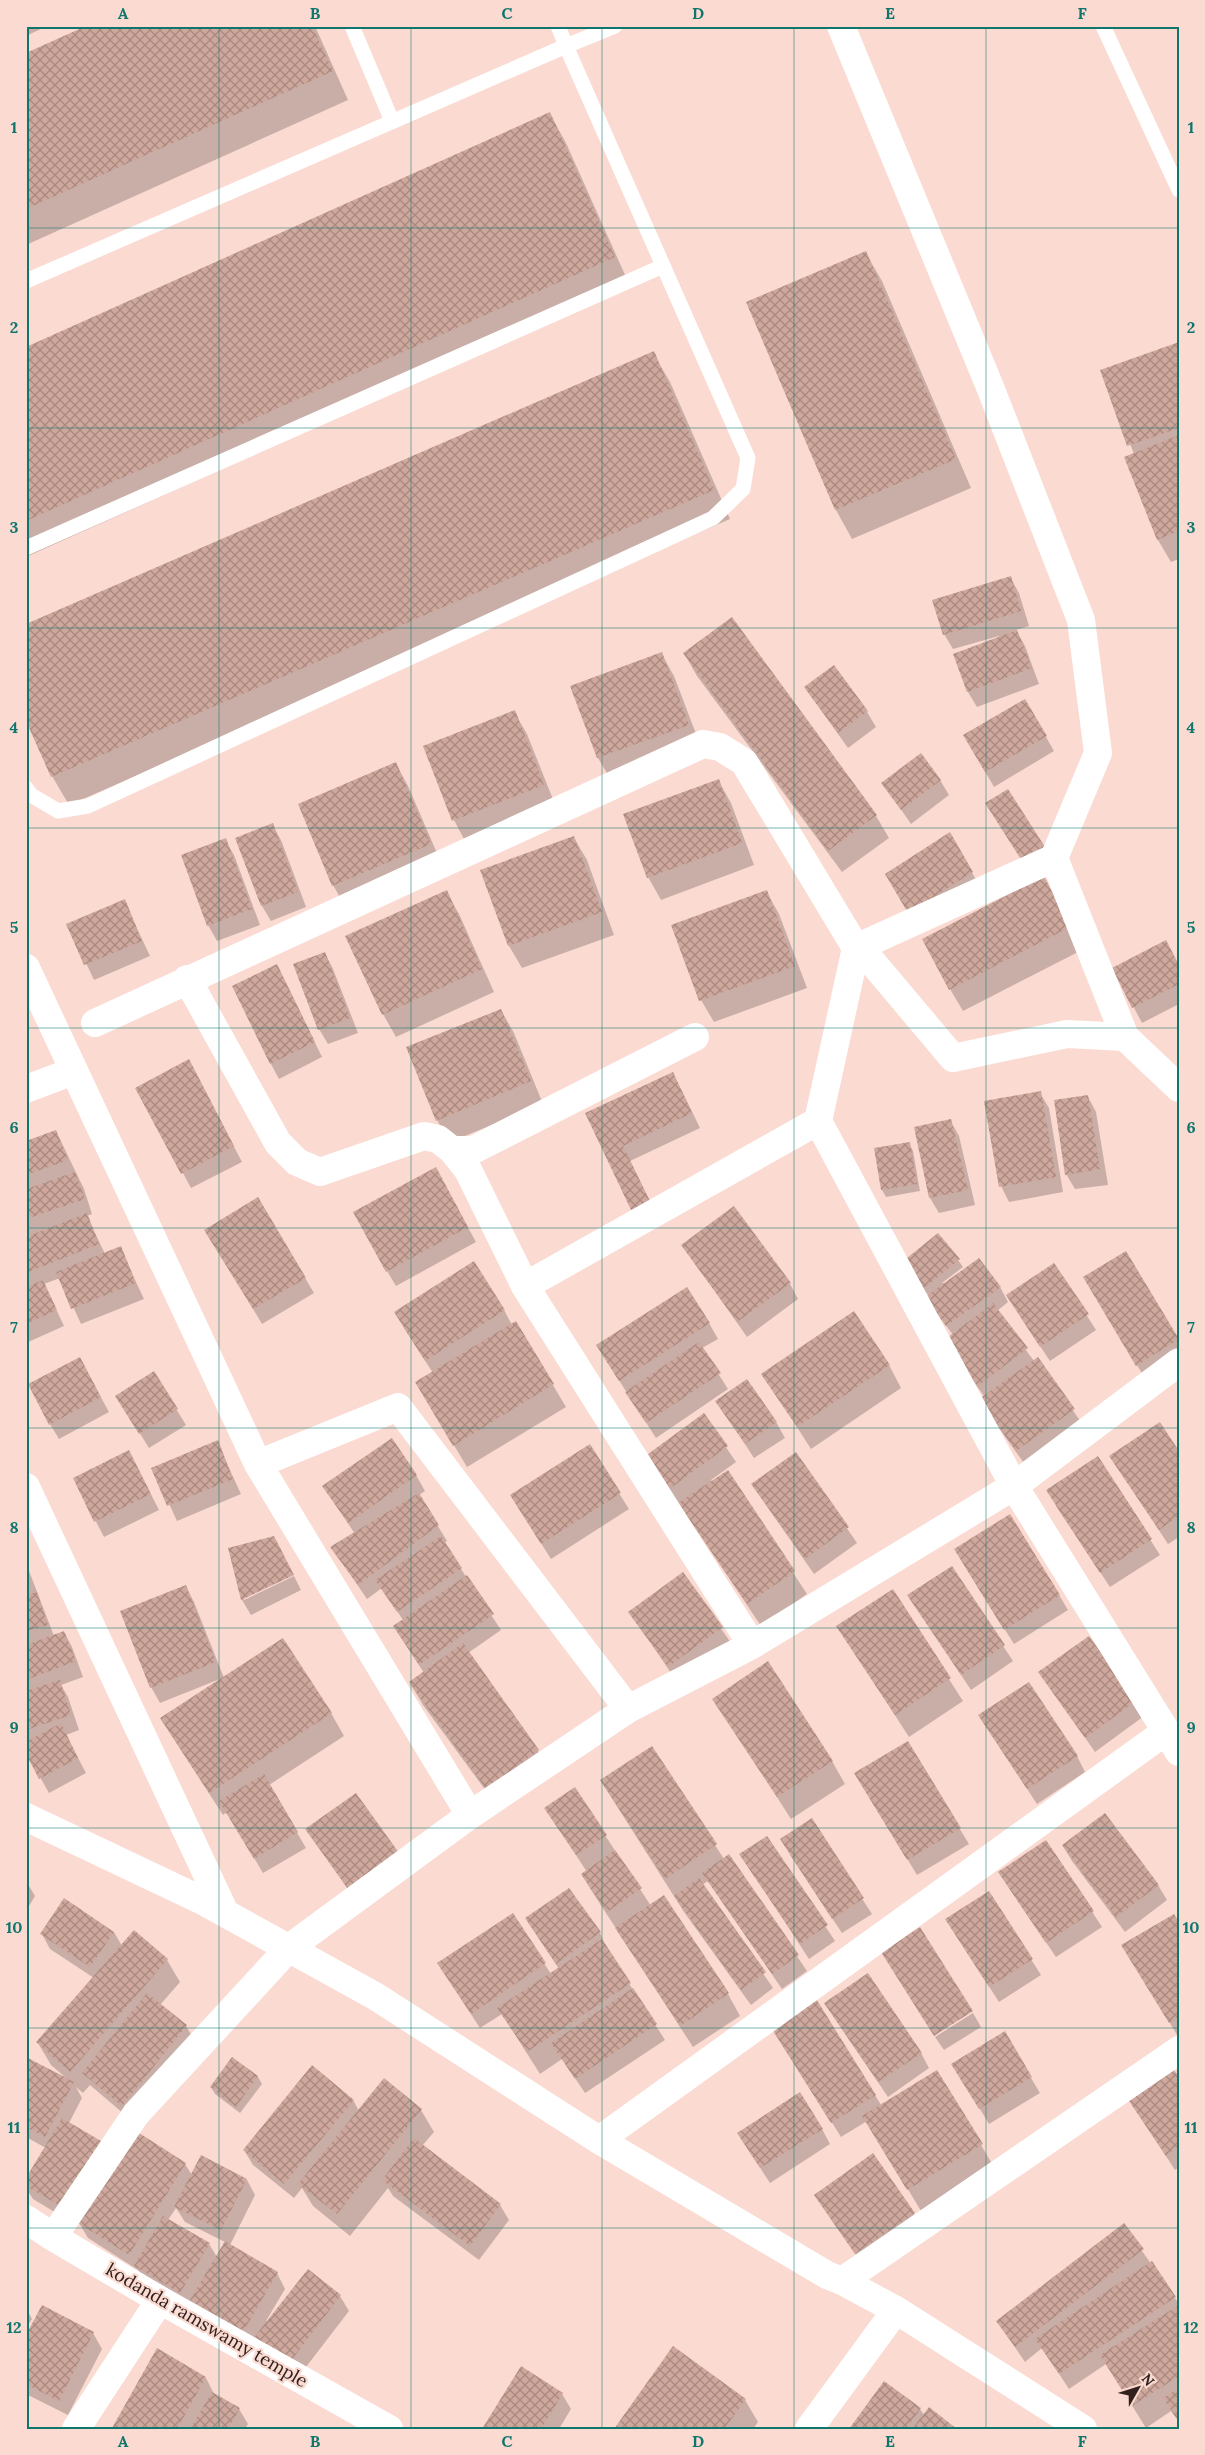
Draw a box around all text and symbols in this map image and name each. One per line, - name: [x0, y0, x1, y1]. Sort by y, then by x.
- text: A: [118, 3, 129, 23]
- text: B: [310, 3, 321, 23]
- text: C: [501, 3, 513, 23]
- text: D: [692, 3, 704, 23]
- text: E: [885, 3, 895, 23]
- text: F: [1077, 3, 1087, 23]
- text: 1: [11, 117, 17, 137]
- text: 1: [1188, 117, 1194, 137]
- text: 2: [10, 317, 18, 337]
- text: 2: [1187, 317, 1195, 337]
- text: 3: [10, 517, 19, 537]
- text: 3: [1187, 517, 1196, 537]
- text: 4: [10, 717, 19, 737]
- text: 4: [1187, 717, 1196, 737]
- text: 5: [10, 917, 19, 937]
- text: 5: [1187, 917, 1196, 937]
- text: 6: [9, 1117, 19, 1137]
- text: 6: [1186, 1117, 1196, 1137]
- text: 7: [10, 1317, 18, 1337]
- text: 7: [1187, 1317, 1195, 1337]
- text: 8: [9, 1517, 19, 1537]
- text: 8: [1186, 1517, 1196, 1537]
- text: 9: [9, 1717, 19, 1737]
- text: 9: [1186, 1717, 1196, 1737]
- text: 10: [6, 1917, 22, 1937]
- text: 10: [1183, 1917, 1199, 1937]
- text: 11: [8, 2117, 21, 2137]
- text: 11: [1185, 2117, 1198, 2137]
- street label: kodanda ramswamy temple: [102, 2258, 312, 2392]
- text: 12: [6, 2317, 22, 2337]
- text: 12: [1183, 2317, 1199, 2337]
- north arrow: [1112, 2362, 1162, 2412]
- text: N: [1138, 2370, 1159, 2390]
- text: A: [118, 2431, 129, 2451]
- text: B: [310, 2431, 321, 2451]
- text: C: [501, 2431, 513, 2451]
- text: D: [692, 2431, 704, 2451]
- text: E: [885, 2431, 895, 2451]
- text: F: [1077, 2431, 1087, 2451]

